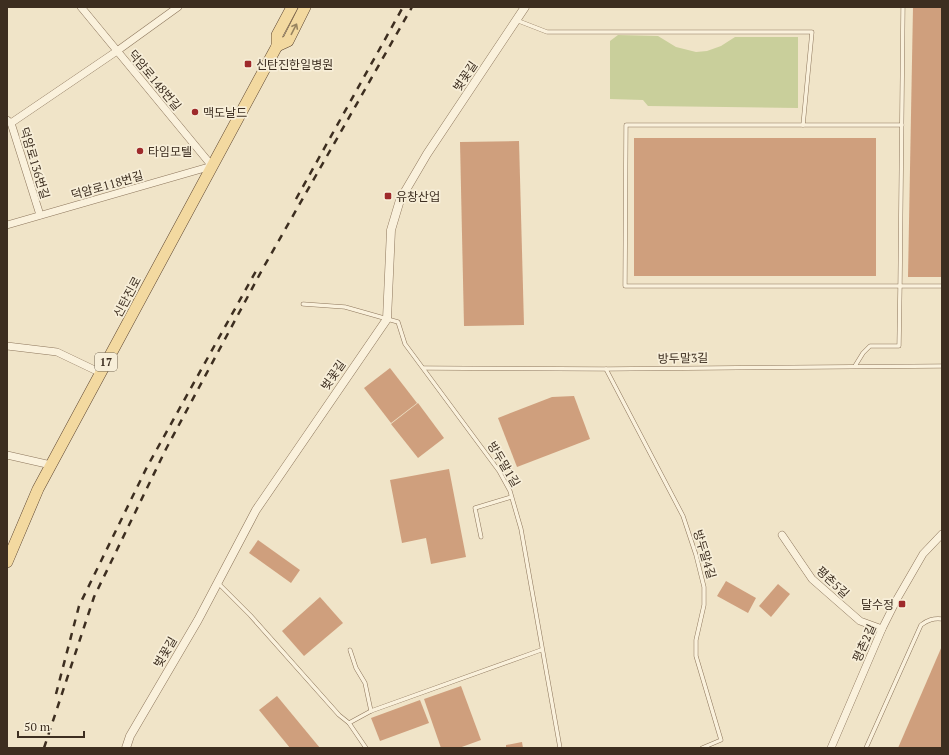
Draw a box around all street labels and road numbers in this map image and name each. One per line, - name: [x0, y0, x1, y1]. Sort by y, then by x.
- street label: 덕암로148번길: [125, 47, 185, 113]
- street label: 벚꽃길: [450, 58, 480, 94]
- street label: 덕암로136번길: [17, 125, 53, 201]
- street label: 덕암로118번길: [69, 168, 145, 202]
- street label: 신탄진로: [110, 274, 144, 320]
- street label: 방두말3길: [658, 350, 708, 366]
- road number: 17: [95, 353, 117, 371]
- street label: 벚꽃길: [317, 357, 349, 393]
- street label: 방두말1길: [485, 438, 523, 490]
- street label: 방두말4길: [690, 528, 720, 580]
- street label: 평촌5길: [813, 563, 853, 601]
- street label: 평촌2길: [849, 622, 879, 664]
- street label: 벚꽃길: [150, 634, 180, 670]

